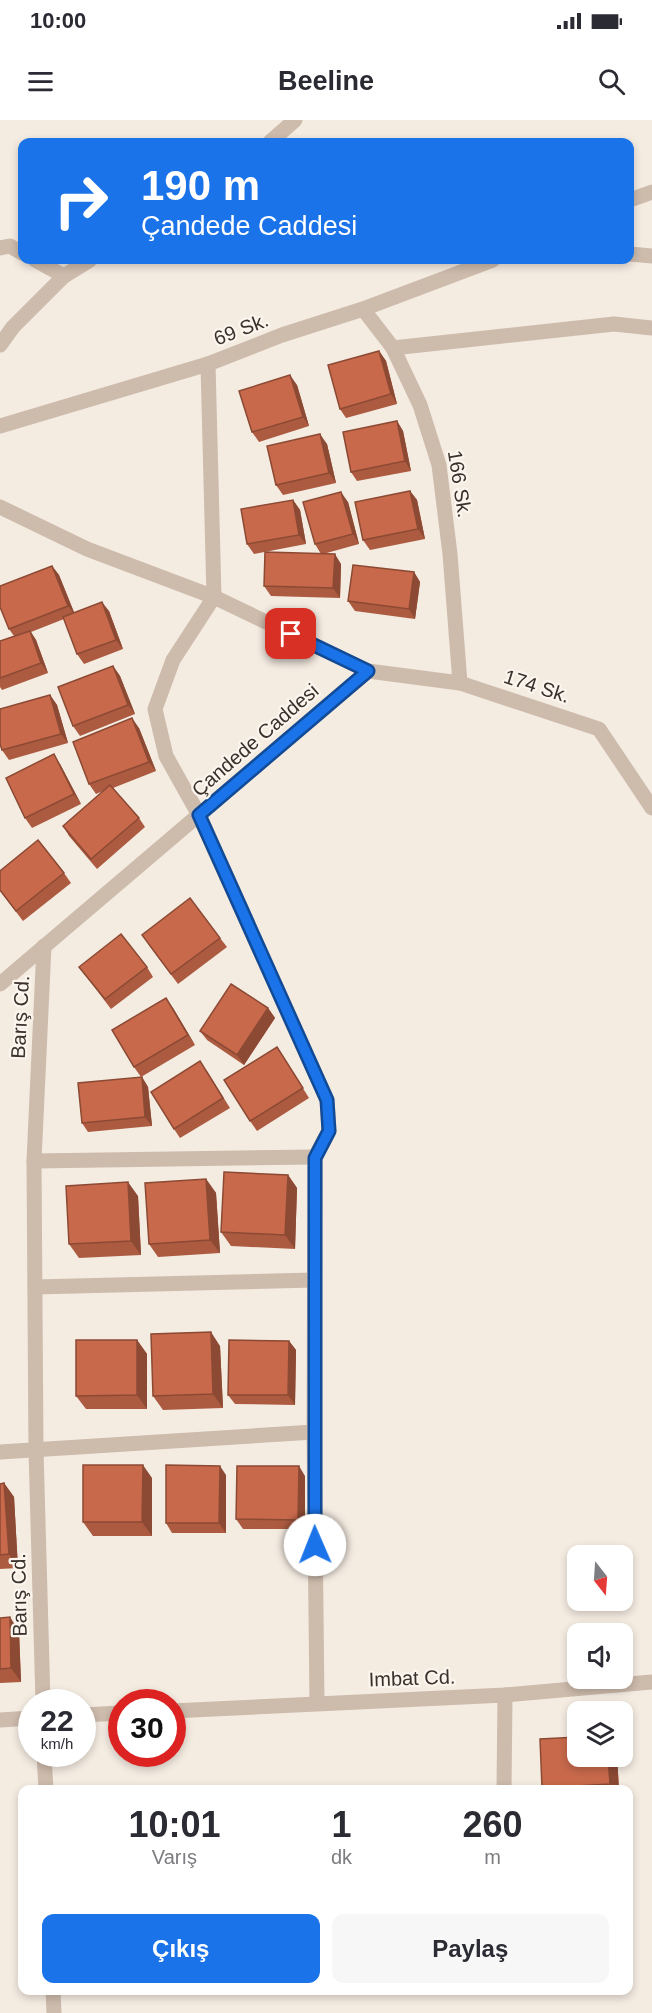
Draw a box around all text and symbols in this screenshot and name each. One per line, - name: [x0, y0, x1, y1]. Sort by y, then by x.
- text: 10:00: [30, 8, 86, 33]
- icon: menu: [24, 65, 57, 98]
- icon: search: [595, 65, 628, 98]
- text: Beeline: [278, 66, 374, 96]
- icon: right: [42, 162, 120, 240]
- text: 190 m: [141, 162, 260, 209]
- text: Çandede Caddesi: [141, 211, 357, 241]
- street label: 69 Sk.: [211, 309, 271, 349]
- street label: 166 Sk.: [444, 449, 476, 519]
- pin: [265, 608, 316, 659]
- icon: arrive: [274, 617, 307, 650]
- street label: 174 Sk.: [501, 665, 573, 707]
- street label: Çandede Caddesi: [187, 679, 323, 801]
- street label: Barış Cd.: [7, 975, 33, 1059]
- position arrow: [283, 1513, 347, 1577]
- north arrow: [567, 1545, 633, 1611]
- map controls: [567, 1545, 633, 1767]
- street label: Barış Cd.: [7, 1553, 31, 1637]
- button: sound: [567, 1623, 633, 1689]
- street label: Imbat Cd.: [368, 1665, 456, 1691]
- speed limit sign: 30: [108, 1689, 186, 1767]
- button: layers: [567, 1701, 633, 1767]
- text: 22: [40, 1704, 74, 1737]
- text: km/h: [41, 1735, 73, 1752]
- text: 10:01: [128, 1804, 221, 1845]
- text: 1: [331, 1804, 352, 1845]
- text: 260: [462, 1804, 523, 1845]
- text: Varış: [152, 1846, 197, 1868]
- text: dk: [331, 1846, 352, 1868]
- text: m: [484, 1846, 501, 1868]
- button: Çıkış: [42, 1914, 320, 1983]
- button: Paylaş: [332, 1914, 609, 1983]

